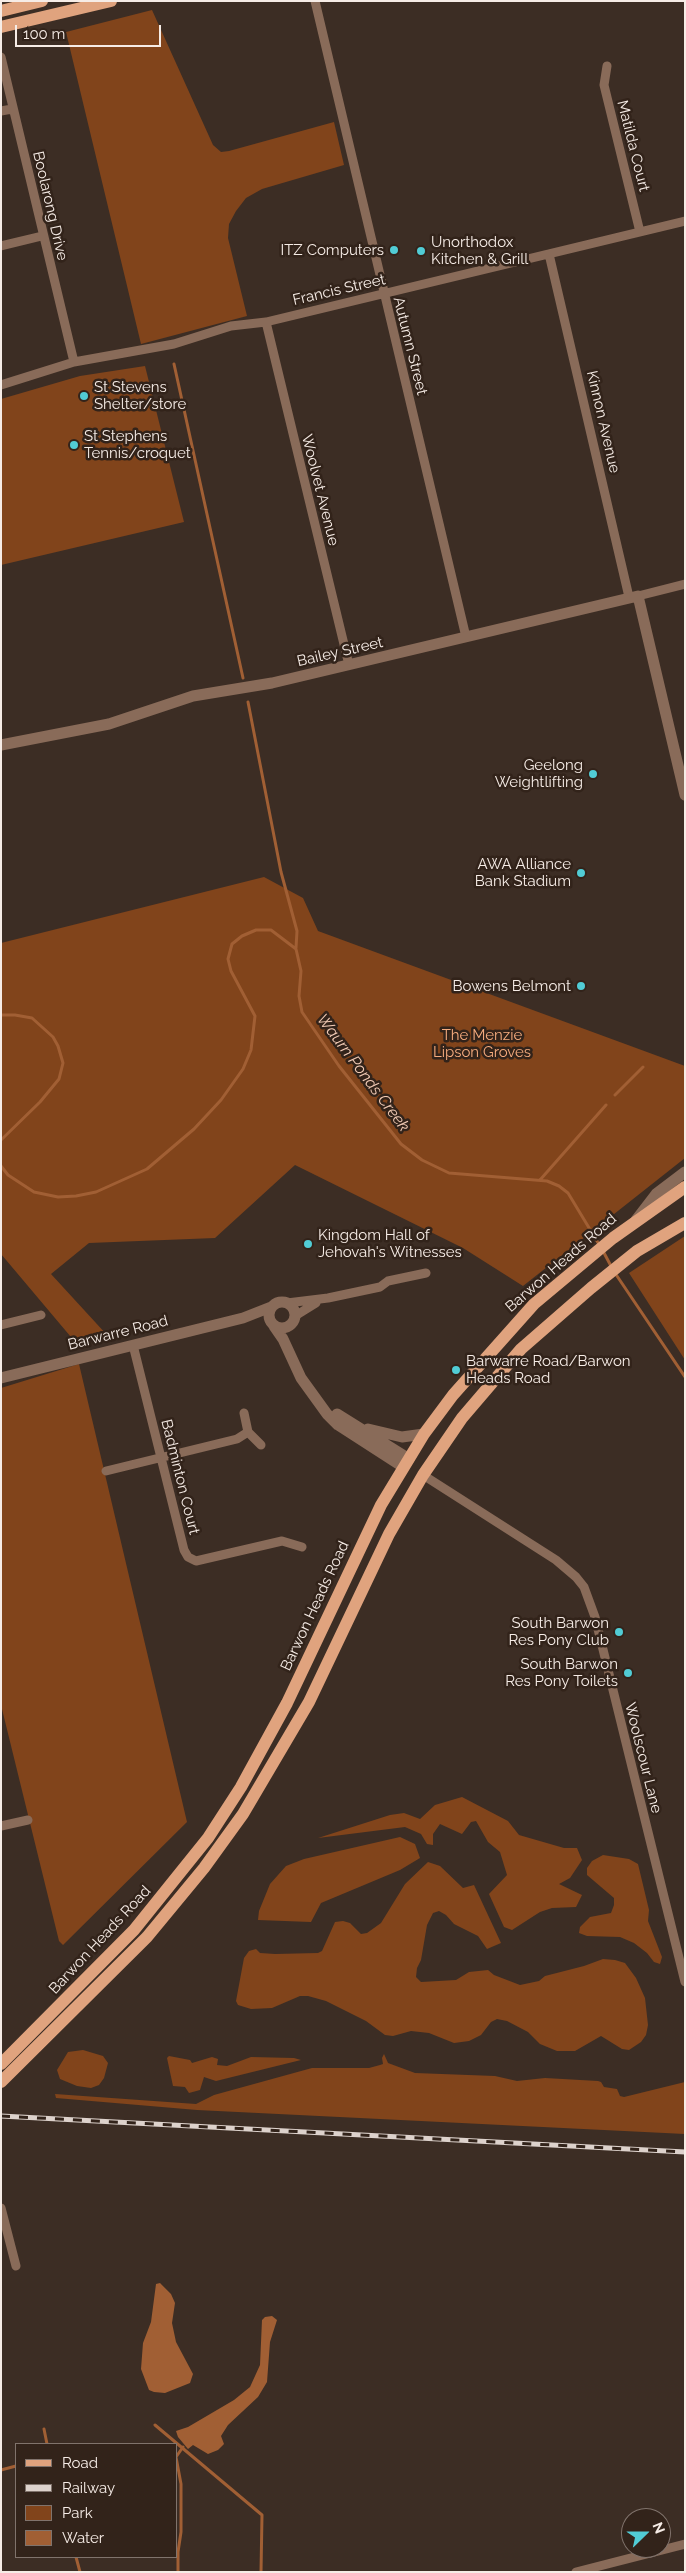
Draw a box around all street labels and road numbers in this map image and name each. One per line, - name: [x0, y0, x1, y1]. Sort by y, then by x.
- street label: Matilda Court: [613, 99, 653, 193]
- street label: Boolarong Drive: [29, 150, 71, 262]
- street label: Francis Street: [291, 271, 387, 309]
- street label: Autumn Street: [389, 295, 431, 397]
- street label: Kinnon Avenue: [582, 369, 624, 475]
- street label: Woolvet Avenue: [297, 432, 343, 548]
- street label: Bailey Street: [295, 633, 385, 671]
- street label: Barwon Heads Road: [502, 1210, 620, 1316]
- street label: Barwarre Road: [66, 1312, 170, 1354]
- street label: Badminton Court: [157, 1418, 203, 1536]
- street label: Barwon Heads Road: [277, 1538, 353, 1674]
- street label: Woolscour Lane: [621, 1701, 665, 1815]
- street label: Barwon Heads Road: [45, 1882, 155, 1998]

